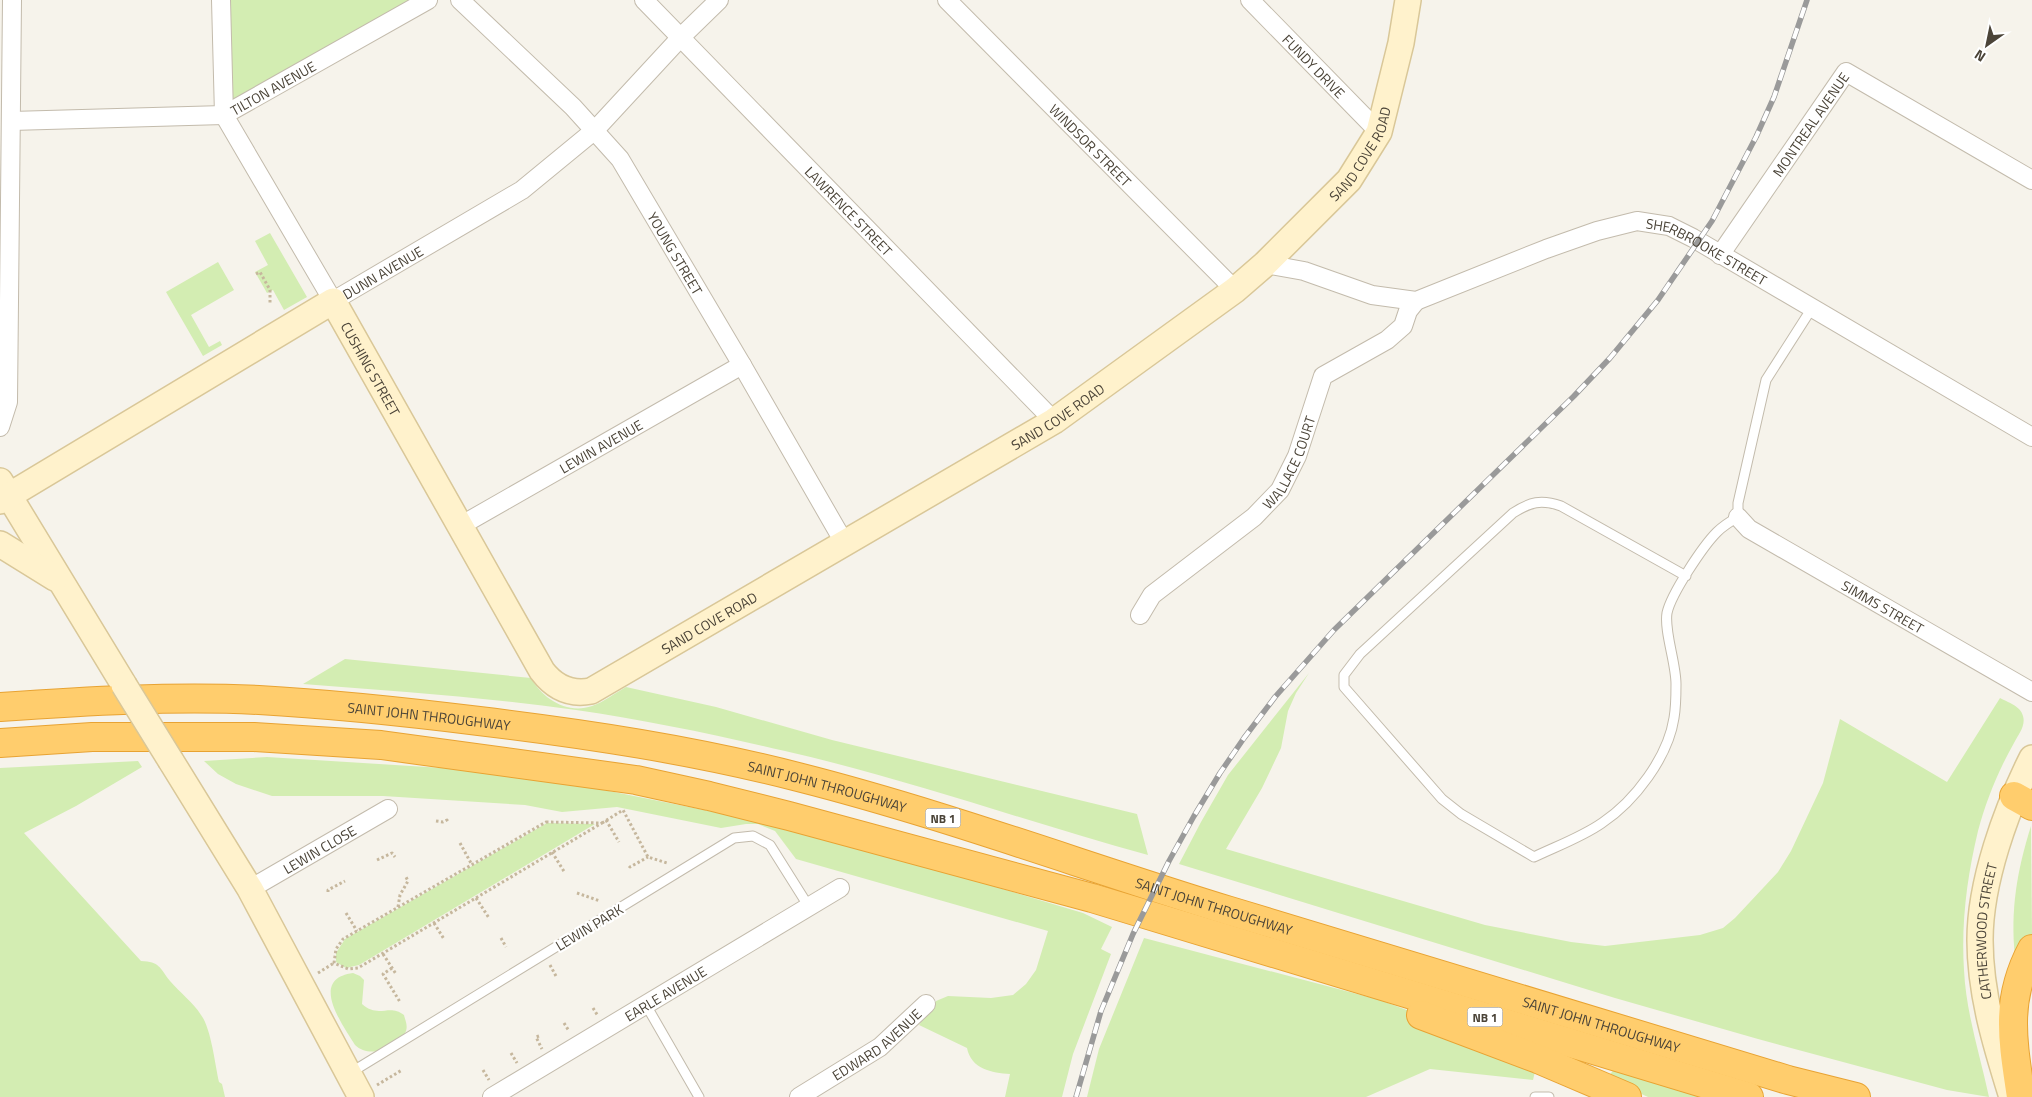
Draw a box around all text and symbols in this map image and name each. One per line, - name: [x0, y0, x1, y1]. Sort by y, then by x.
- north arrow: [1962, 20, 2012, 70]
- street label: FUNDY DRIVE: [1278, 29, 1351, 103]
- text: N: [1970, 45, 1989, 68]
- street label: TILTON AVENUE: [226, 55, 320, 120]
- street label: MONTREAL AVENUE: [1767, 67, 1854, 180]
- street label: WINDSOR STREET: [1045, 99, 1137, 191]
- street label: SAND COVE ROAD: [1324, 104, 1395, 205]
- street label: LAWRENCE STREET: [800, 161, 898, 261]
- street label: YOUNG STREET: [643, 208, 709, 299]
- street label: SHERBROOKE STREET: [1645, 212, 1772, 290]
- street label: DUNN AVENUE: [338, 240, 427, 304]
- street label: CUSHING STREET: [336, 318, 406, 420]
- street label: SAND COVE ROAD: [1007, 378, 1108, 455]
- street label: WALLACE COURT: [1257, 412, 1320, 513]
- street label: LEWIN AVENUE: [555, 413, 646, 478]
- street label: SIMMS STREET: [1838, 574, 1929, 639]
- street label: SAND COVE ROAD: [657, 586, 761, 659]
- street label: SAINT JOHN THROUGHWAY: [347, 696, 512, 735]
- street label: SAINT JOHN THROUGHWAY: [746, 755, 910, 817]
- road number: NB 1: [926, 808, 960, 828]
- street label: LEWIN CLOSE: [279, 819, 360, 878]
- street label: CATHERWOOD STREET: [1969, 860, 2002, 1001]
- street label: SAINT JOHN THROUGHWAY: [1133, 871, 1296, 940]
- street label: LEWIN PARK: [551, 899, 627, 955]
- street label: EARLE AVENUE: [620, 960, 710, 1026]
- street label: SAINT JOHN THROUGHWAY: [1520, 990, 1683, 1058]
- street label: EDWARD AVENUE: [827, 1003, 926, 1085]
- road number: NB 1: [1468, 1008, 1502, 1026]

